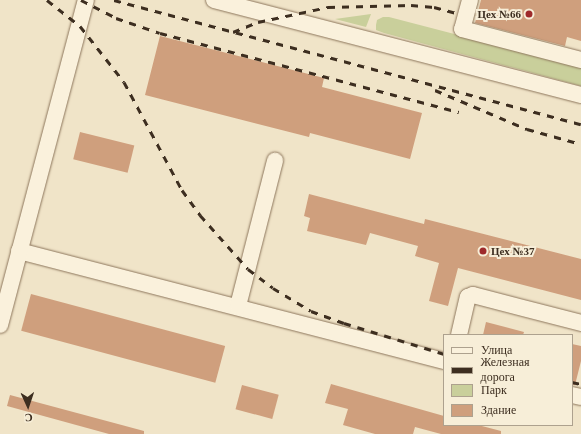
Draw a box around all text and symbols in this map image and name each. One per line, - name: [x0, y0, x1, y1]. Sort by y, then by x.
- place label: Цех №66: [477, 7, 521, 21]
- marker: Цех №66: [524, 9, 534, 19]
- place label: Цех №37: [491, 244, 535, 258]
- marker: Цех №37: [478, 246, 488, 256]
- legend: [443, 334, 573, 426]
- text: Улица: [481, 343, 512, 357]
- text: Железная дорога: [481, 355, 530, 384]
- text: Парк: [481, 383, 507, 397]
- north arrow: [8, 386, 48, 426]
- text: Здание: [481, 403, 516, 417]
- text: С: [24, 412, 33, 424]

